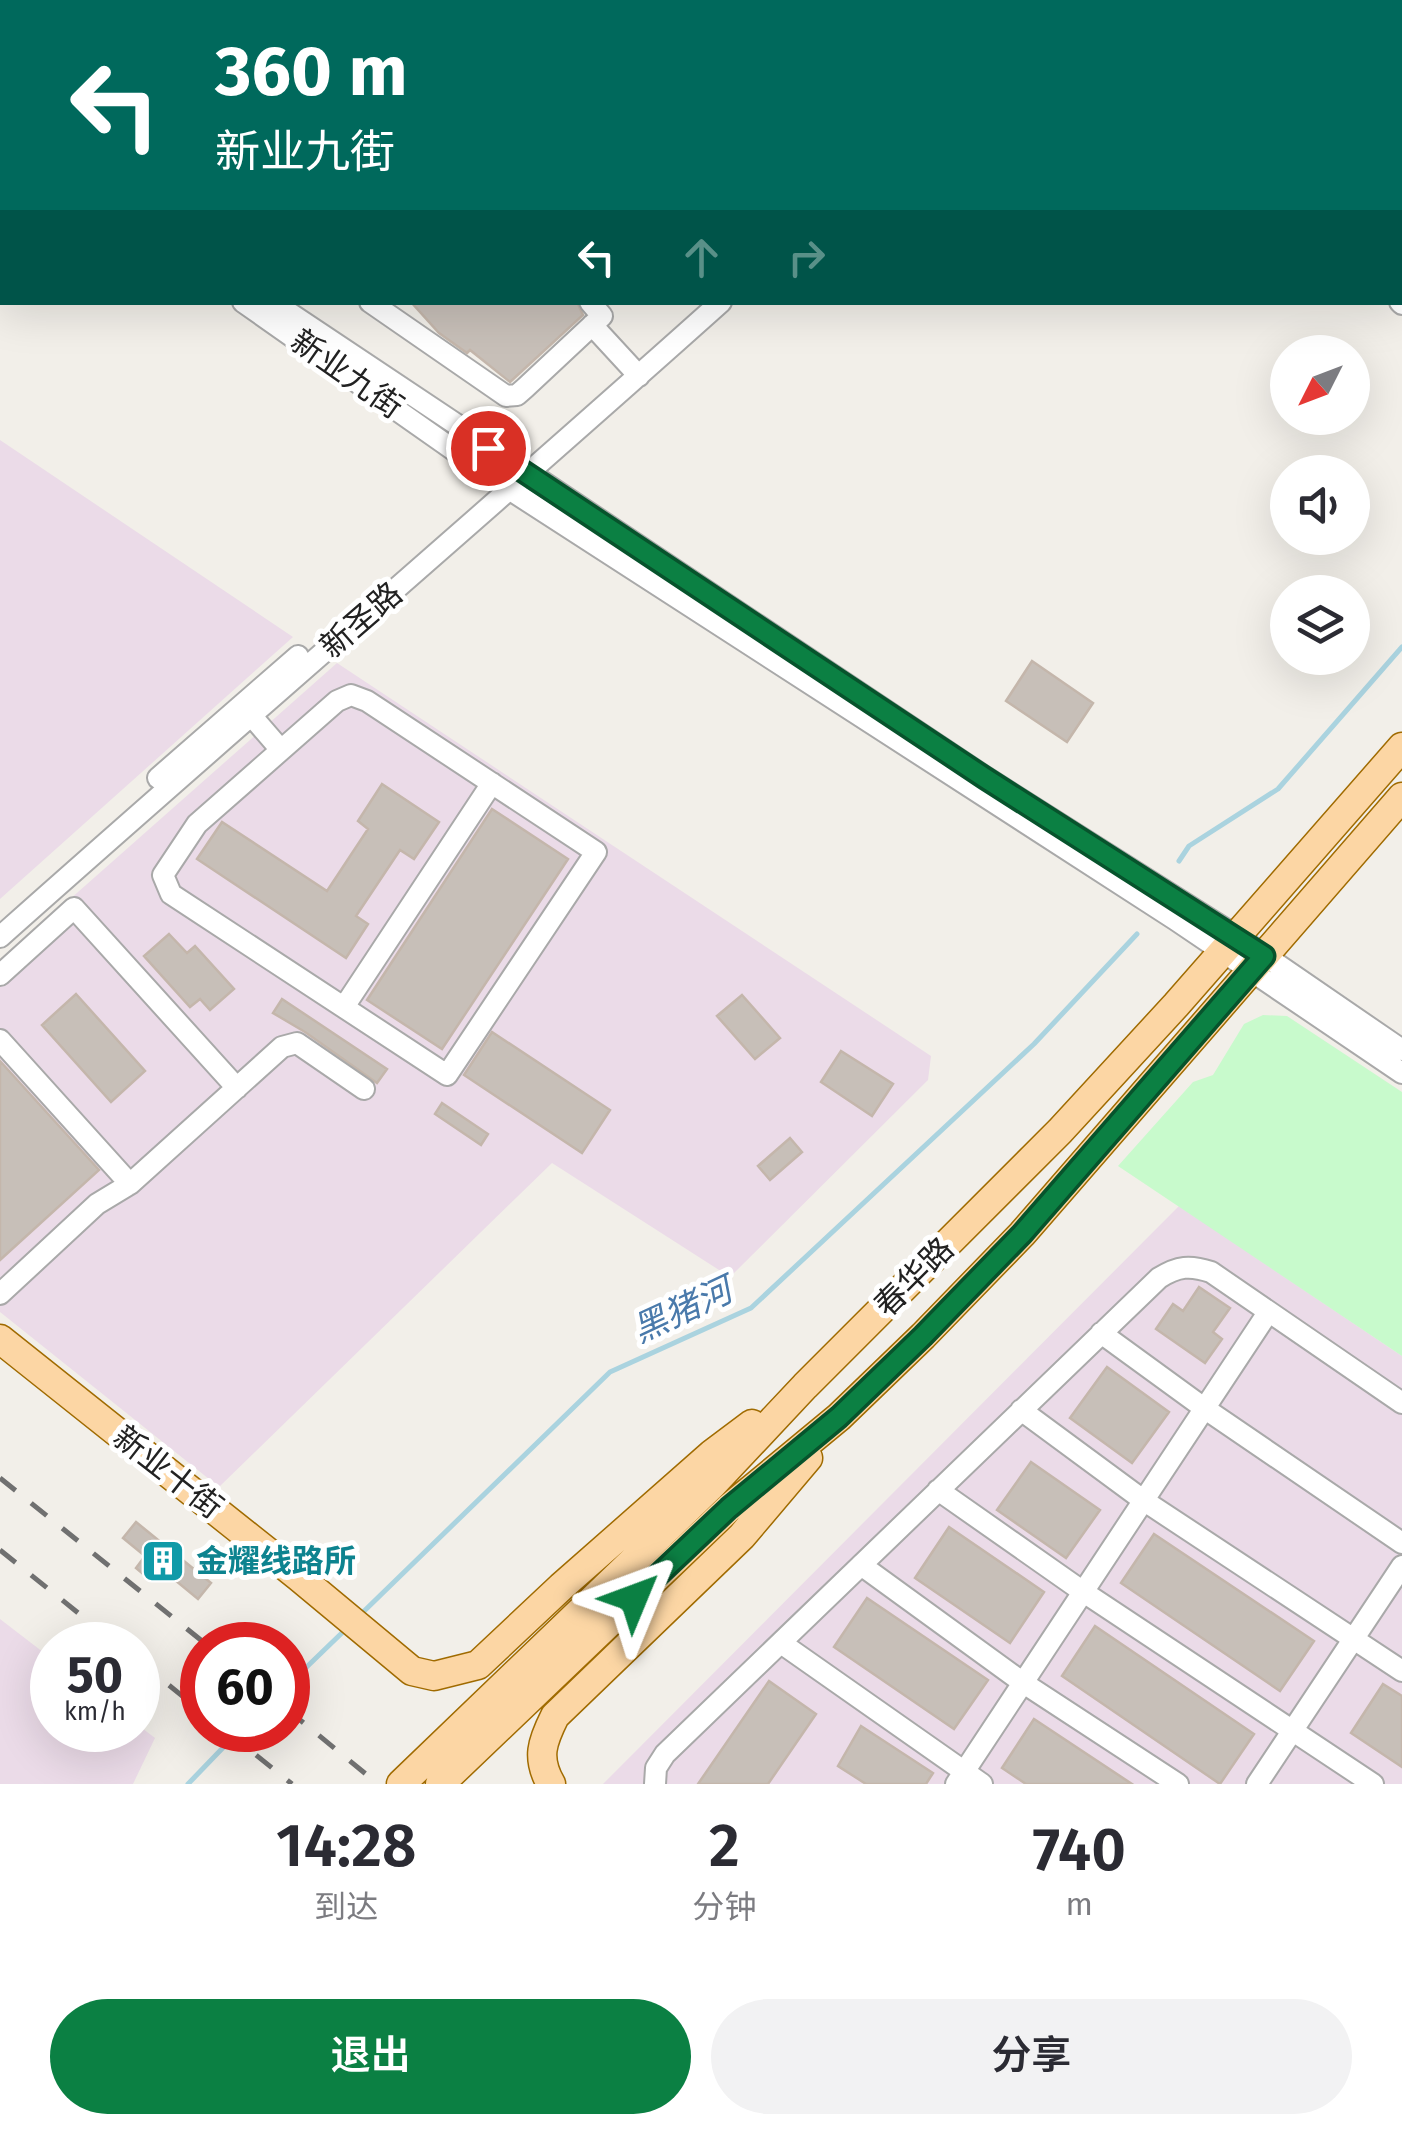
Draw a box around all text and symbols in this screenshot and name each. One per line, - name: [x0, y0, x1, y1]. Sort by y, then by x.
- text: 360 m: [215, 30, 408, 114]
- icon: left: [50, 40, 180, 170]
- text: 新业九街: [215, 125, 395, 179]
- icon: left: [569, 230, 624, 285]
- icon: ahead: [674, 230, 729, 285]
- icon: right: [779, 230, 834, 285]
- street label: 新业九街: [284, 322, 410, 426]
- north arrow: [1270, 335, 1370, 435]
- map controls: [1270, 335, 1370, 675]
- pin: [446, 406, 531, 491]
- icon: arrive: [461, 421, 516, 476]
- button: sound: [1270, 455, 1370, 555]
- street label: 新圣路: [312, 574, 410, 666]
- button: layers: [1270, 575, 1370, 675]
- street label: 春华路: [867, 1230, 961, 1324]
- water label: 黑猪河: [626, 1266, 744, 1351]
- street label: 新业十街: [106, 1418, 230, 1526]
- building icon: 金耀线路所: [140, 1538, 186, 1584]
- place label: 金耀线路所: [196, 1542, 356, 1580]
- position arrow: [582, 1546, 686, 1650]
- speed limit sign: 60: [180, 1622, 310, 1752]
- text: 50: [67, 1645, 123, 1705]
- text: km/h: [64, 1697, 126, 1727]
- text: 14:28: [276, 1810, 416, 1882]
- text: 2: [709, 1810, 740, 1882]
- text: 740: [1032, 1814, 1126, 1886]
- text: m: [1065, 1885, 1093, 1923]
- text: 到达: [314, 1888, 378, 1926]
- text: 分钟: [692, 1888, 756, 1926]
- button: 退出: [50, 1999, 691, 2114]
- button: 分享: [711, 1999, 1352, 2114]

